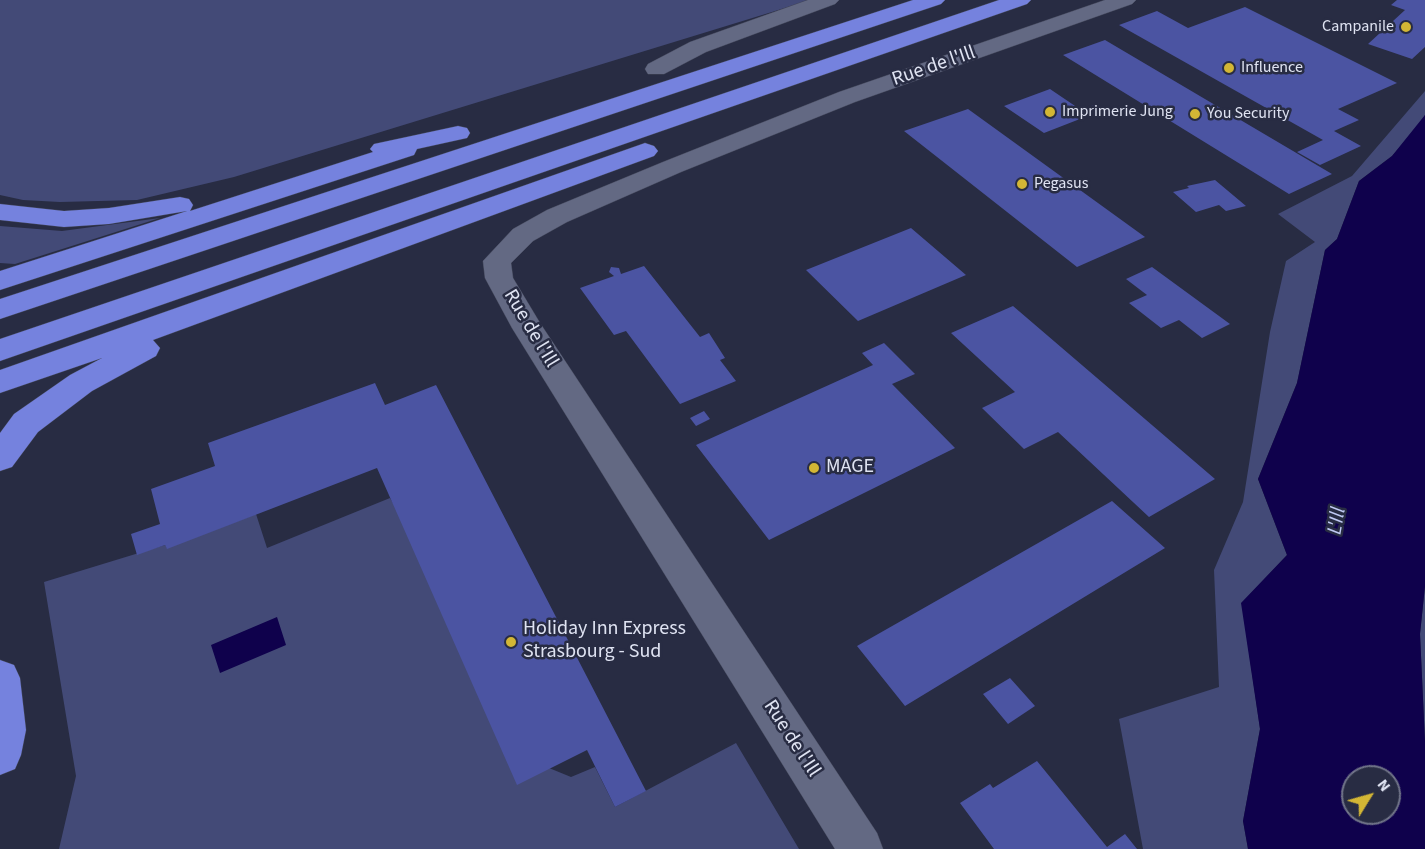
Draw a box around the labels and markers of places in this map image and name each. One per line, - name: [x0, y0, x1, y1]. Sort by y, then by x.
- place label: Campanile: [1322, 17, 1394, 37]
- marker: Campanile: [1399, 20, 1413, 34]
- place label: Influence: [1241, 58, 1303, 78]
- marker: Influence: [1222, 61, 1236, 75]
- place label: Imprimerie Jung: [1062, 102, 1173, 122]
- place label: You Security: [1207, 104, 1289, 124]
- marker: Imprimerie Jung: [1043, 105, 1057, 119]
- marker: You Security: [1188, 107, 1202, 121]
- place label: Pegasus: [1034, 174, 1088, 194]
- marker: Pegasus: [1015, 177, 1029, 191]
- place label: MAGE: [826, 456, 874, 480]
- marker: MAGE: [807, 461, 821, 475]
- place label: Holiday Inn Express Strasbourg - Sud: [523, 618, 686, 665]
- marker: Holiday Inn Express Strasbourg - Sud: [504, 635, 518, 649]

